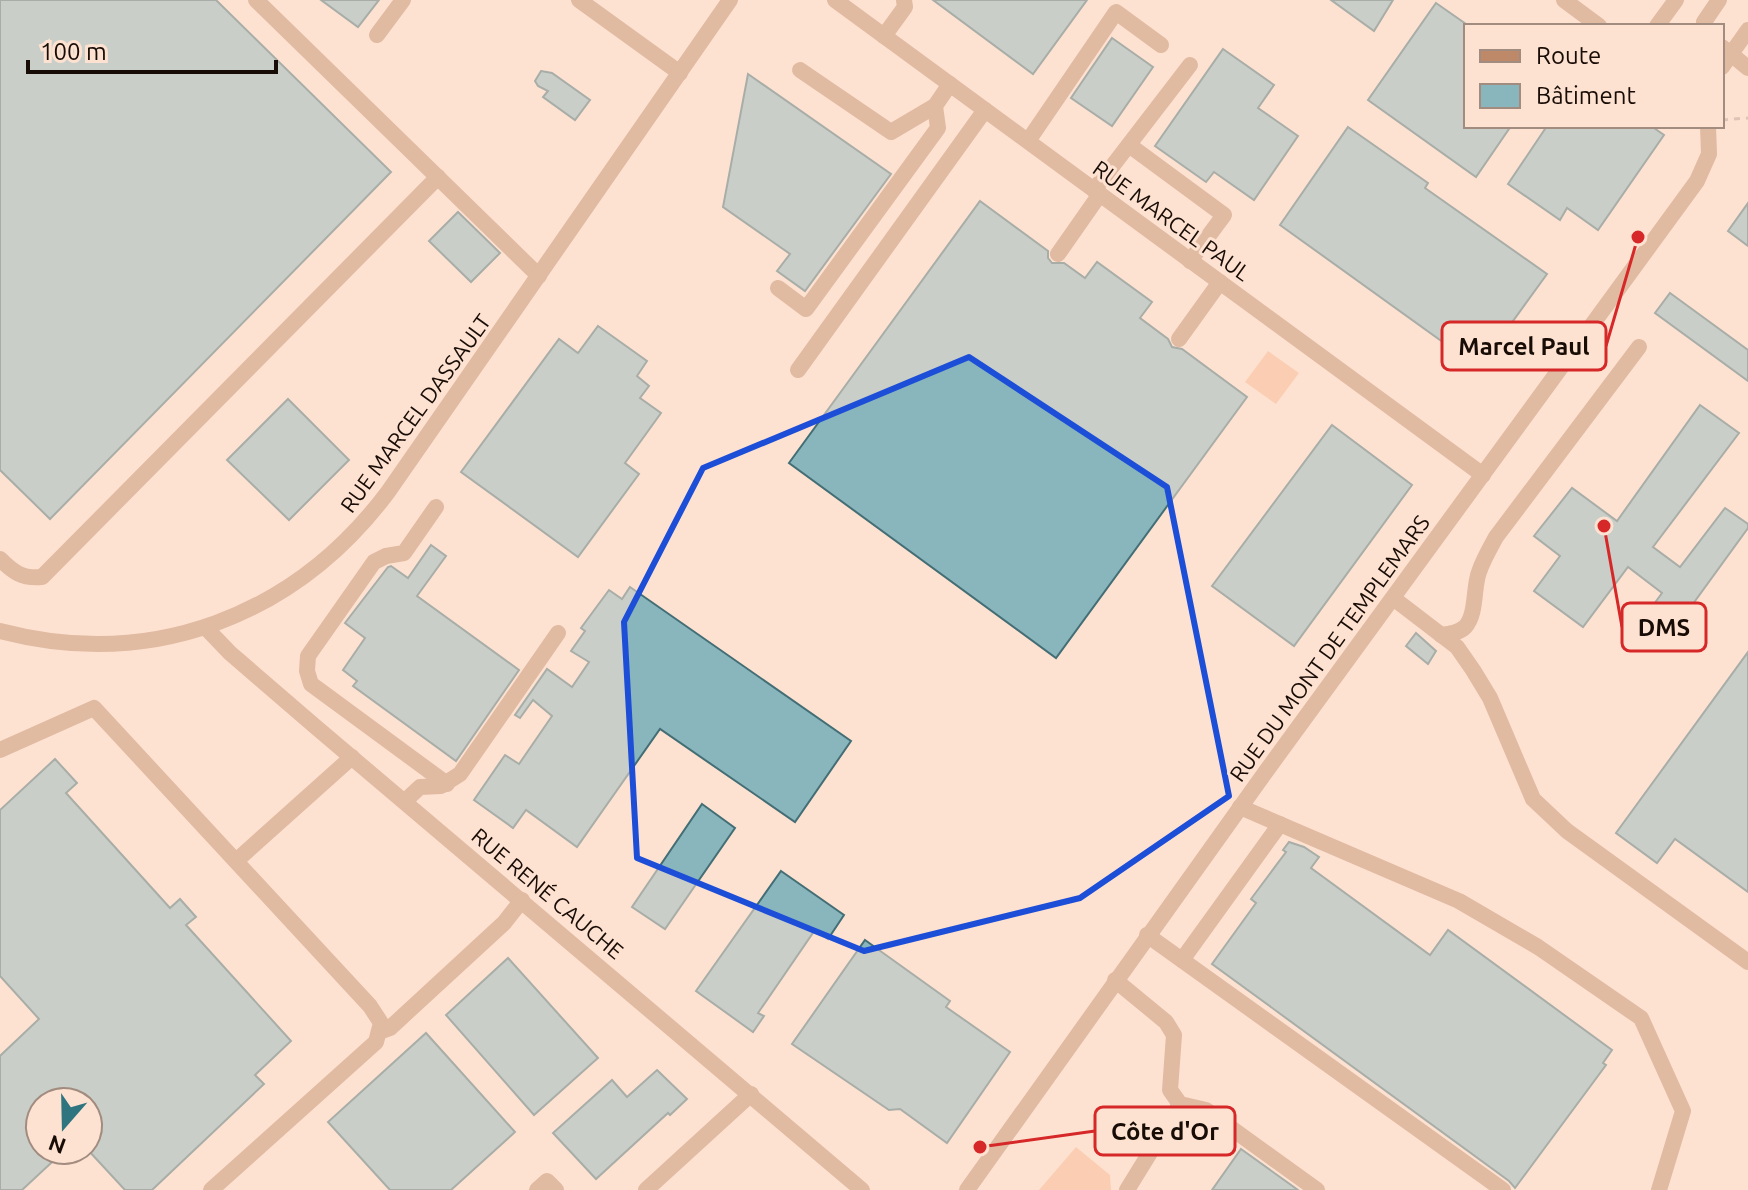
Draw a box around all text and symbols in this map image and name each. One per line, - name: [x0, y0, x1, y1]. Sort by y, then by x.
- scale bar: [28, 24, 276, 74]
- legend: [1464, 24, 1724, 128]
- text: 100 m: [40, 38, 107, 65]
- text: Route: [1536, 42, 1601, 69]
- text: Bâtiment: [1536, 82, 1637, 109]
- street label: RUE MARCEL PAUL: [1089, 155, 1255, 285]
- street label: RUE MARCEL DASSAULT: [335, 309, 495, 517]
- callout: Marcel Paul: [1442, 322, 1606, 370]
- text: Marcel Paul: [1458, 333, 1590, 360]
- street label: RUE DU MONT DE TEMPLEMARS: [1224, 510, 1434, 786]
- callout: DMS: [1622, 603, 1706, 651]
- text: DMS: [1638, 614, 1690, 641]
- street label: RUE RENÉ CAUCHE: [467, 822, 629, 964]
- north arrow: [24, 1086, 104, 1166]
- callout: Côte d'Or: [1095, 1107, 1235, 1155]
- text: Côte d'Or: [1111, 1118, 1219, 1145]
- text: N: [45, 1131, 69, 1160]

